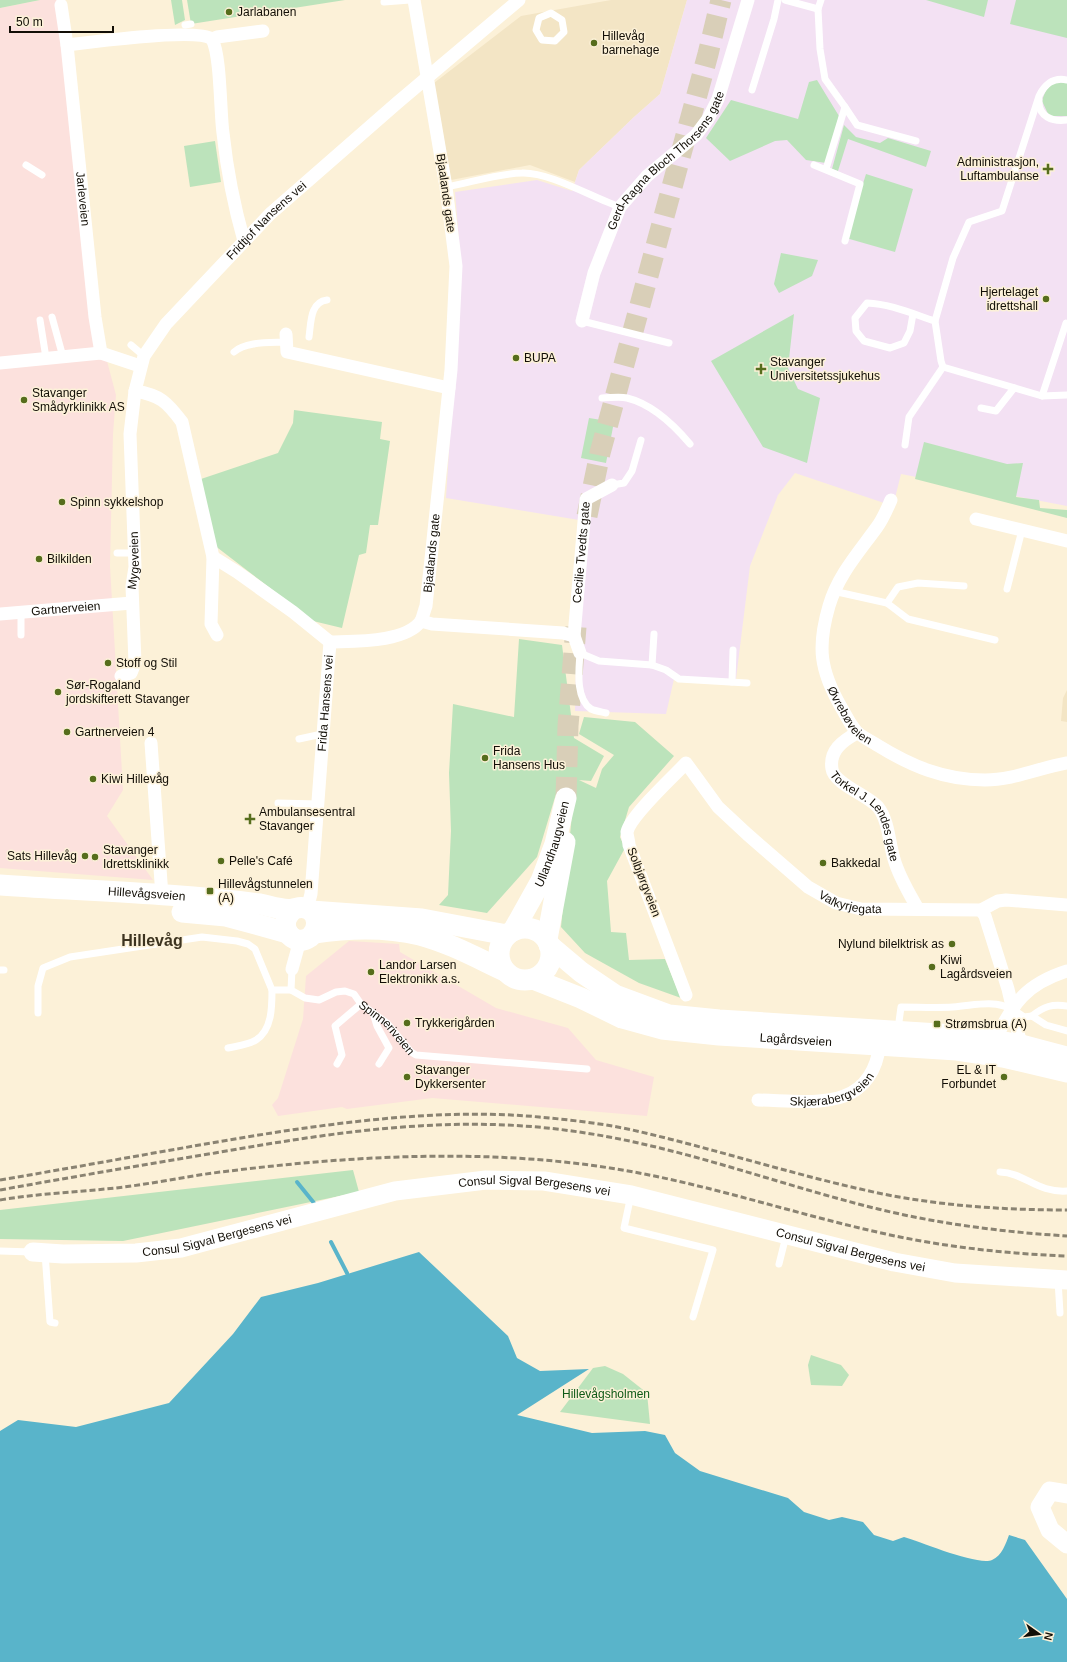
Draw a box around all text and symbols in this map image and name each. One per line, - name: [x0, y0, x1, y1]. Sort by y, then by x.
- place label: Jarlabanen: [237, 5, 296, 19]
- marker: Jarlabanen: [224, 7, 234, 17]
- scale bar: [10, 8, 113, 34]
- text: 50 m: [16, 15, 43, 29]
- place label: Hillevåg barnehage: [602, 29, 660, 57]
- marker: Hillevåg barnehage: [589, 38, 599, 48]
- street label: Gerd-Ragna Bloch Thorsens gate: [605, 89, 727, 232]
- street label: Bjaalands gate: [434, 153, 459, 234]
- place label: Administrasjon, Luftambulanse: [957, 155, 1039, 183]
- marker: Administrasjon, Luftambulanse: [1042, 163, 1054, 175]
- street label: Jarleveien: [73, 171, 93, 227]
- street label: Fridtjof Nansens vei: [223, 179, 309, 263]
- place label: Hjertelaget idrettshall: [980, 285, 1039, 313]
- marker: Hjertelaget idrettshall: [1041, 294, 1051, 304]
- place label: BUPA: [524, 351, 556, 365]
- marker: BUPA: [511, 353, 521, 363]
- place label: Stavanger Universitetssjukehus: [770, 355, 880, 383]
- marker: Stavanger Universitetssjukehus: [755, 363, 767, 375]
- place label: Stavanger Smådyrklinikk AS: [32, 386, 125, 414]
- marker: Stavanger Smådyrklinikk AS: [19, 395, 29, 405]
- place label: Spinn sykkelshop: [70, 495, 164, 509]
- marker: Spinn sykkelshop: [57, 497, 67, 507]
- street label: Cecilie Tvedts gate: [570, 501, 593, 604]
- street label: Bjaalands gate: [420, 513, 443, 593]
- street label: Mygeveien: [125, 531, 142, 590]
- place label: Bilkilden: [47, 552, 92, 566]
- marker: Bilkilden: [34, 554, 44, 564]
- street label: Gartnerveien: [31, 599, 101, 618]
- street label: Frida Hansens vei: [315, 654, 336, 752]
- place label: Stoff og Stil: [116, 656, 177, 670]
- marker: Stoff og Stil: [103, 658, 113, 668]
- place label: Sør-Rogaland jordskifterett Stavanger: [65, 678, 189, 706]
- street label: Øvrebøveien: [825, 684, 874, 747]
- marker: Sør-Rogaland jordskifterett Stavanger: [53, 687, 63, 697]
- place label: Gartnerveien 4: [75, 725, 155, 739]
- marker: Gartnerveien 4: [62, 727, 72, 737]
- place label: Frida Hansens Hus: [493, 744, 565, 772]
- marker: Frida Hansens Hus: [480, 753, 490, 763]
- street label: Torkel J. Lendes gate: [827, 769, 901, 863]
- place label: Kiwi Hillevåg: [101, 772, 169, 786]
- marker: Kiwi Hillevåg: [88, 774, 98, 784]
- street label: Ullandhaugveien: [532, 800, 572, 890]
- place label: Ambulansesentral Stavanger: [259, 805, 355, 833]
- marker: Ambulansesentral Stavanger: [244, 813, 256, 825]
- place label: Stavanger Idrettsklinikk: [103, 843, 170, 871]
- street label: Solbjørgveien: [624, 845, 664, 919]
- place label: Sats Hillevåg: [7, 849, 77, 863]
- marker: Sats Hillevåg: [80, 851, 90, 861]
- marker: Stavanger Idrettsklinikk: [90, 852, 100, 862]
- place label: Pelle's Café: [229, 854, 293, 868]
- marker: Pelle's Café: [216, 856, 226, 866]
- place label: Bakkedal: [831, 856, 880, 870]
- marker: Bakkedal: [818, 858, 828, 868]
- place label: Hillevågstunnelen (A): [218, 877, 313, 905]
- street label: Hillevågsveien: [108, 884, 186, 903]
- marker: Hillevågstunnelen (A): [205, 886, 215, 896]
- street label: Valkyrjegata: [816, 888, 882, 916]
- district label: Hillevåg: [121, 932, 183, 949]
- place label: Nylund bilelktrisk as: [838, 937, 944, 951]
- marker: Nylund bilelktrisk as: [947, 939, 957, 949]
- place label: Kiwi Lagårdsveien: [940, 953, 1012, 981]
- place label: Landor Larsen Elektronikk a.s.: [379, 958, 460, 986]
- marker: Kiwi Lagårdsveien: [927, 962, 937, 972]
- marker: Landor Larsen Elektronikk a.s.: [366, 967, 376, 977]
- street label: Spinneriveien: [356, 998, 418, 1058]
- place label: Trykkerigården: [415, 1016, 495, 1030]
- place label: Strømsbrua (A): [945, 1017, 1027, 1031]
- marker: Trykkerigården: [402, 1018, 412, 1028]
- marker: Strømsbrua (A): [932, 1019, 942, 1029]
- street label: Lagårdsveien: [759, 1031, 832, 1049]
- place label: Stavanger Dykkersenter: [415, 1063, 486, 1091]
- place label: EL & IT Forbundet: [941, 1063, 997, 1091]
- street label: Skjærabergveien: [789, 1070, 877, 1109]
- marker: Stavanger Dykkersenter: [402, 1072, 412, 1082]
- marker: EL & IT Forbundet: [999, 1072, 1009, 1082]
- street label: Consul Sigval Bergesens vei: [457, 1173, 611, 1199]
- street label: Consul Sigval Bergesens vei: [142, 1212, 293, 1259]
- street label: Consul Sigval Bergesens vei: [775, 1225, 926, 1274]
- park label: Hillevågsholmen: [562, 1387, 650, 1401]
- north arrow: [1019, 1614, 1059, 1654]
- text: N: [1042, 1631, 1055, 1642]

